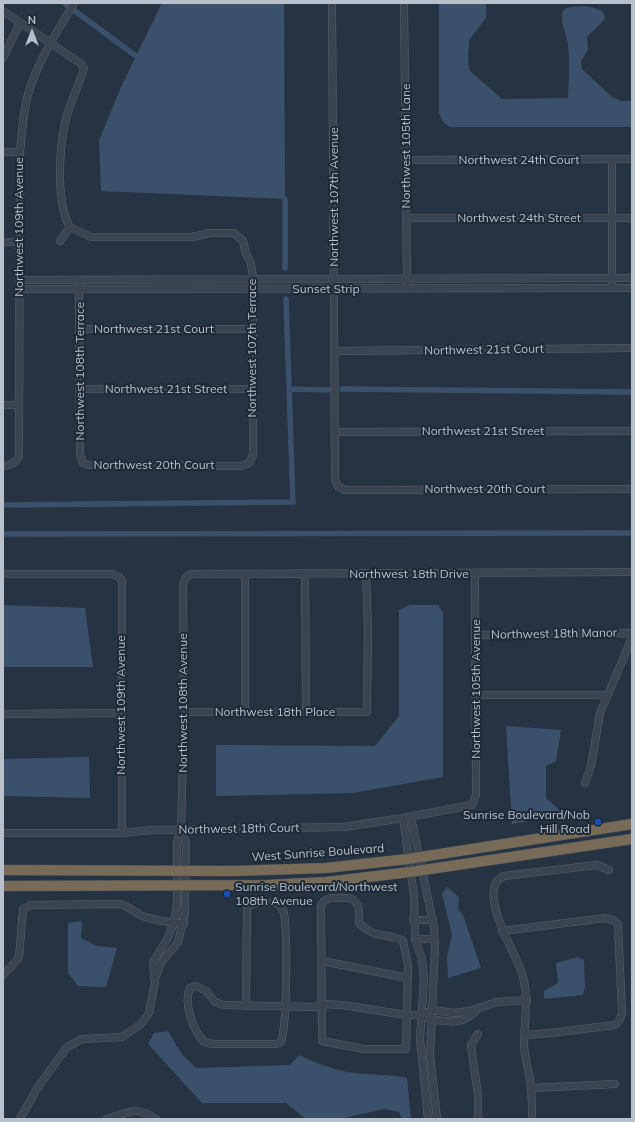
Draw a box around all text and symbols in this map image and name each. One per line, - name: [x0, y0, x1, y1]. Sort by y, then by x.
- north arrow: [12, 12, 52, 52]
- text: N: [28, 13, 36, 27]
- street label: Northwest 105th Lane: [399, 83, 413, 209]
- street label: Northwest 107th Avenue: [327, 127, 341, 267]
- street label: Northwest 24th Court: [459, 153, 579, 167]
- street label: Northwest 109th Avenue: [12, 157, 26, 297]
- street label: Northwest 24th Street: [457, 211, 581, 225]
- street label: Northwest 107th Terrace: [245, 279, 259, 417]
- street label: Sunset Strip: [292, 282, 360, 296]
- street label: Northwest 108th Terrace: [73, 302, 87, 440]
- street label: Northwest 21st Court: [94, 322, 214, 336]
- street label: Northwest 21st Court: [424, 342, 544, 358]
- street label: Northwest 21st Street: [105, 382, 227, 396]
- street label: Northwest 21st Street: [422, 424, 544, 438]
- street label: Northwest 20th Court: [94, 458, 214, 472]
- street label: Northwest 20th Court: [425, 482, 545, 496]
- street label: Northwest 18th Drive: [349, 567, 469, 581]
- street label: Northwest 105th Avenue: [469, 619, 483, 759]
- street label: Northwest 18th Manor: [491, 626, 617, 642]
- street label: Northwest 108th Avenue: [176, 633, 190, 773]
- street label: Northwest 109th Avenue: [114, 635, 128, 775]
- street label: Northwest 18th Place: [215, 705, 335, 719]
- place label: Sunrise Boulevard/Nob Hill Road: [463, 808, 590, 836]
- marker: Sunrise Boulevard/Nob Hill Road: [593, 817, 603, 827]
- street label: Northwest 18th Court: [178, 821, 300, 837]
- street label: West Sunrise Boulevard: [251, 841, 385, 865]
- place label: Sunrise Boulevard/Northwest 108th Avenue: [235, 880, 397, 908]
- marker: Sunrise Boulevard/Northwest 108th Avenue: [222, 889, 232, 899]

